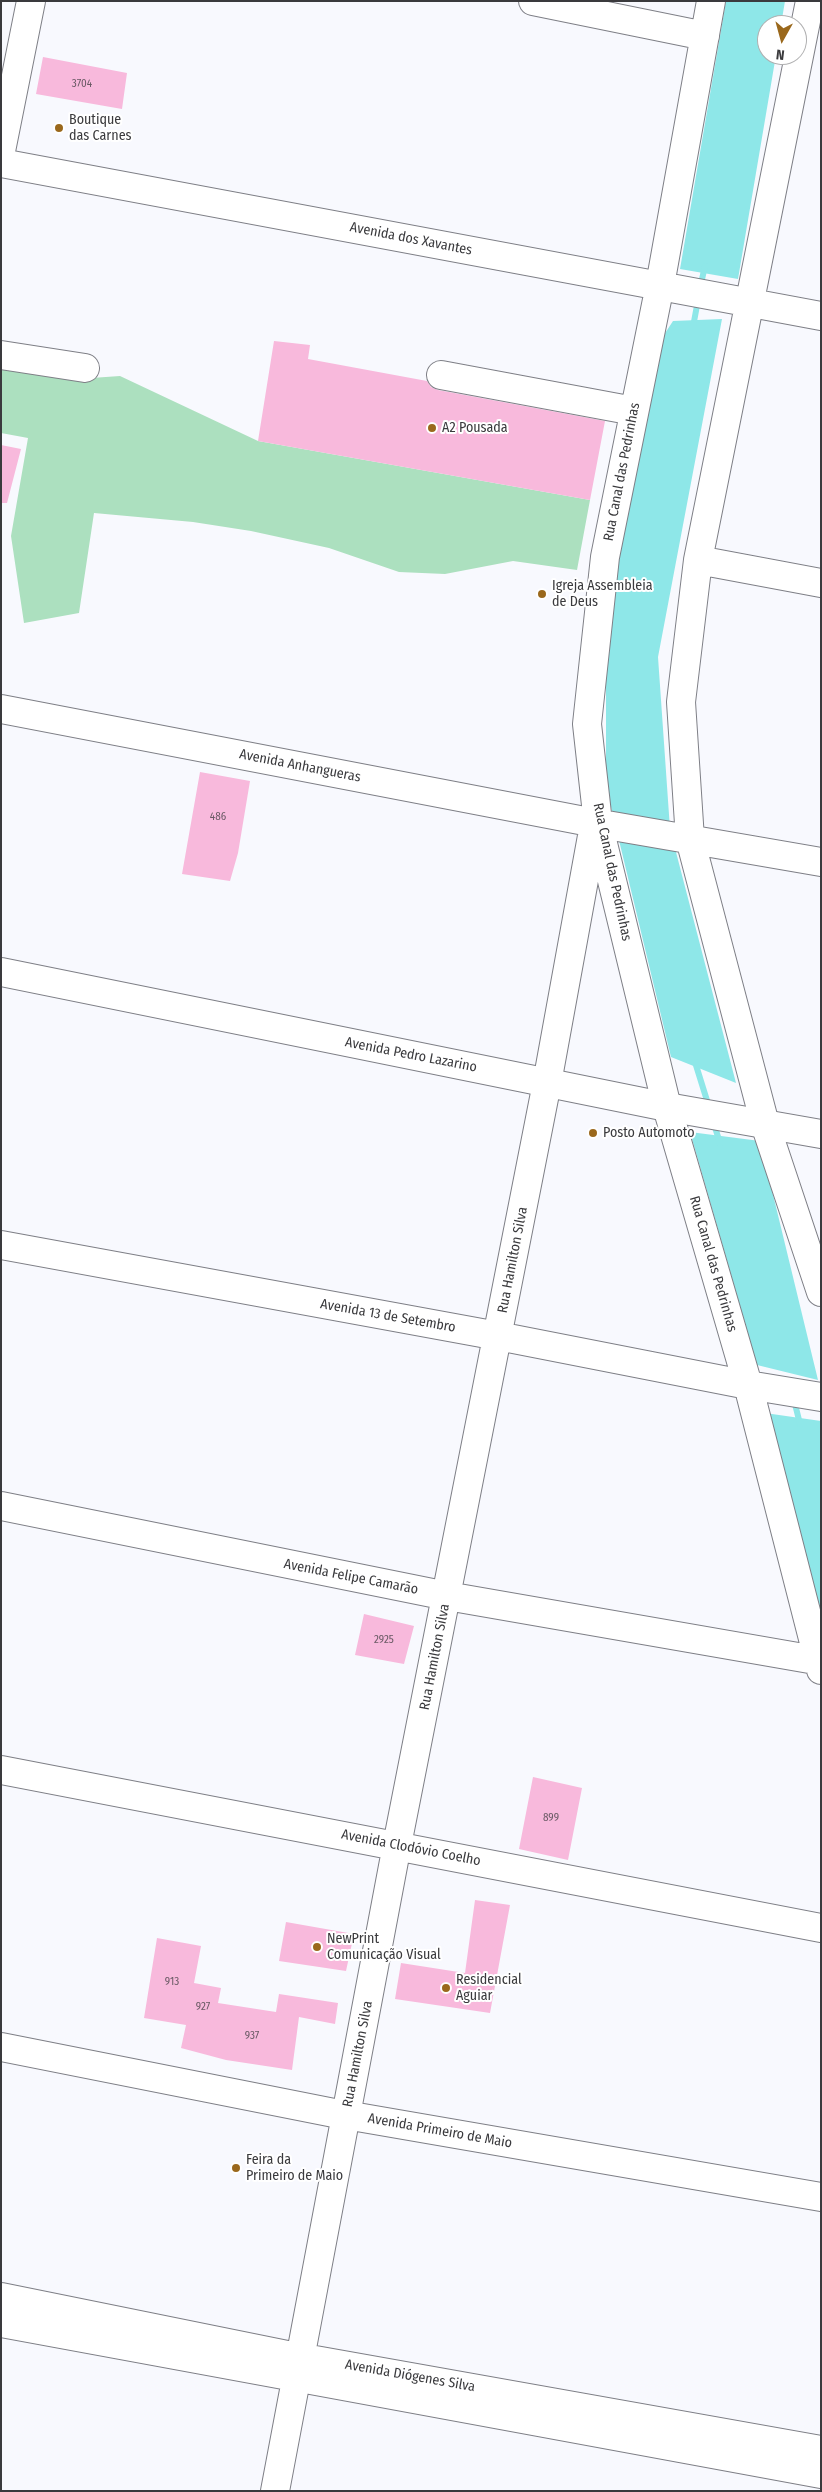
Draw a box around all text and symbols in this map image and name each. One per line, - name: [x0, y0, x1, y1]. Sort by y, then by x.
- north arrow: [757, 15, 807, 65]
- text: N: [775, 45, 785, 63]
- house number: 3704: [72, 77, 92, 91]
- place label: Boutique das Carnes: [69, 112, 132, 144]
- marker: Boutique das Carnes: [53, 122, 65, 134]
- street label: Avenida dos Xavantes: [349, 219, 473, 259]
- street label: Rua Canal das Pedrinhas: [600, 401, 644, 543]
- place label: A2 Pousada: [442, 420, 508, 436]
- marker: A2 Pousada: [426, 422, 438, 434]
- place label: Igreja Assembleia de Deus: [552, 578, 653, 610]
- marker: Igreja Assembleia de Deus: [536, 588, 548, 600]
- street label: Avenida Anhangueras: [238, 746, 362, 786]
- street label: Rua Canal das Pedrinhas: [589, 801, 635, 943]
- house number: 486: [210, 810, 226, 824]
- street label: Avenida Pedro Lazarino: [344, 1034, 478, 1076]
- place label: Posto Automoto: [603, 1125, 695, 1141]
- marker: Posto Automoto: [587, 1127, 599, 1139]
- street label: Rua Canal das Pedrinhas: [686, 1194, 740, 1334]
- street label: Rua Hamilton Silva: [494, 1206, 532, 1314]
- street label: Avenida 13 de Setembro: [319, 1296, 457, 1336]
- street label: Avenida Felipe Camarão: [282, 1556, 420, 1598]
- street label: Rua Hamilton Silva: [416, 1603, 454, 1711]
- house number: 2925: [374, 1633, 394, 1647]
- house number: 899: [543, 1811, 559, 1825]
- street label: Avenida Clodóvio Coelho: [340, 1826, 482, 1870]
- place label: NewPrint Comunicação Visual: [327, 1931, 441, 1964]
- marker: NewPrint Comunicação Visual: [311, 1941, 323, 1953]
- place label: Residencial Aguiar: [456, 1972, 522, 2004]
- house number: 913: [165, 1975, 179, 1989]
- marker: Residencial Aguiar: [440, 1982, 452, 1994]
- house number: 927: [196, 2000, 210, 2014]
- street label: Rua Hamilton Silva: [339, 2000, 377, 2108]
- house number: 937: [245, 2029, 259, 2043]
- street label: Avenida Primeiro de Maio: [367, 2110, 513, 2152]
- place label: Feira da Primeiro de Maio: [246, 2152, 343, 2184]
- marker: Feira da Primeiro de Maio: [230, 2162, 242, 2174]
- street label: Avenida Diógenes Silva: [344, 2356, 476, 2396]

